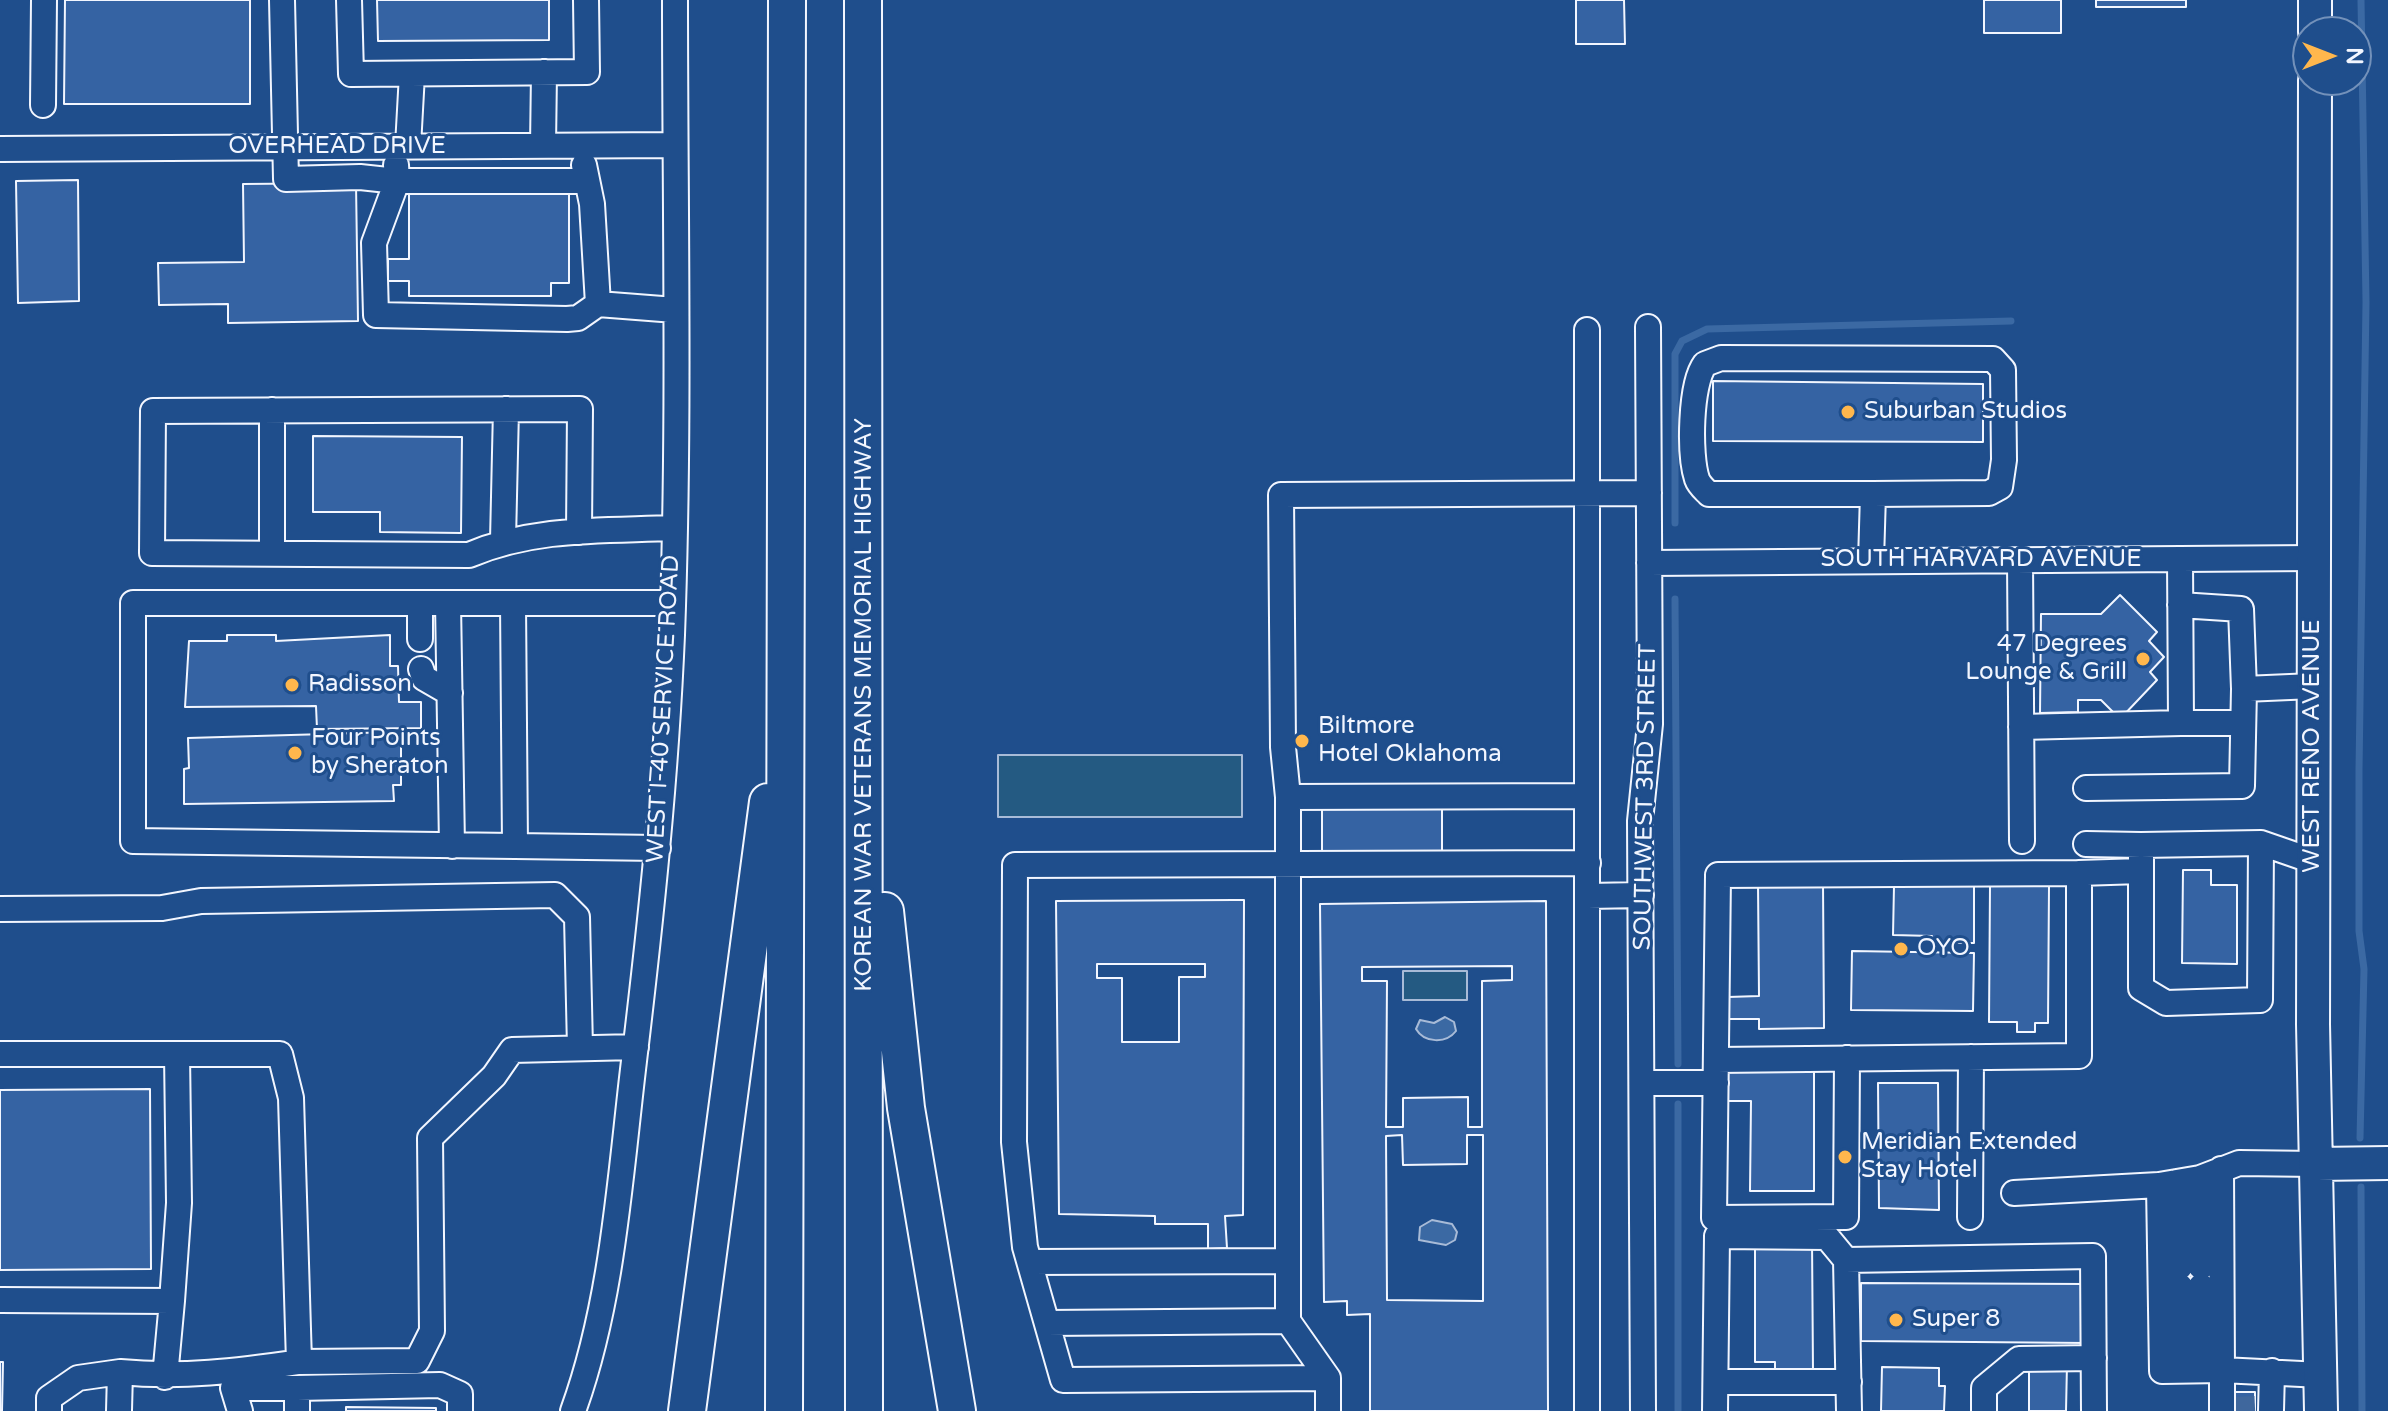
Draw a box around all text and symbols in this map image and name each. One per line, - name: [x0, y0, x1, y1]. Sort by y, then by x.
- north arrow: [2292, 16, 2372, 96]
- text: N: [2341, 47, 2367, 65]
- street label: OVERHEAD DRIVE: [228, 133, 446, 161]
- place label: Suburban Studios: [1864, 398, 2067, 426]
- marker: Suburban Studios: [1839, 403, 1857, 421]
- street label: KOREAN WAR VETERANS MEMORIAL HIGHWAY: [851, 418, 879, 992]
- street label: SOUTH HARVARD AVENUE: [1821, 546, 2141, 574]
- street label: WEST I-40 SERVICE ROAD: [642, 554, 686, 864]
- street label: WEST RENO AVENUE: [2299, 619, 2327, 873]
- place label: 47 Degrees Lounge & Grill: [1965, 631, 2127, 687]
- street label: SOUTHWEST 3RD STREET: [1629, 643, 1663, 951]
- marker: 47 Degrees Lounge & Grill: [2134, 650, 2152, 668]
- place label: Radisson: [308, 671, 412, 699]
- marker: Radisson: [283, 676, 301, 694]
- place label: Biltmore Hotel Oklahoma: [1318, 713, 1502, 769]
- place label: Four Points by Sheraton: [311, 725, 448, 781]
- marker: Biltmore Hotel Oklahoma: [1293, 732, 1311, 750]
- marker: Four Points by Sheraton: [286, 744, 304, 762]
- place label: OYO: [1917, 935, 1970, 963]
- marker: OYO: [1892, 940, 1910, 958]
- place label: Meridian Extended Stay Hotel: [1861, 1129, 2077, 1185]
- marker: Meridian Extended Stay Hotel: [1836, 1148, 1854, 1166]
- place label: Super 8: [1912, 1306, 2000, 1334]
- marker: Super 8: [1887, 1311, 1905, 1329]

